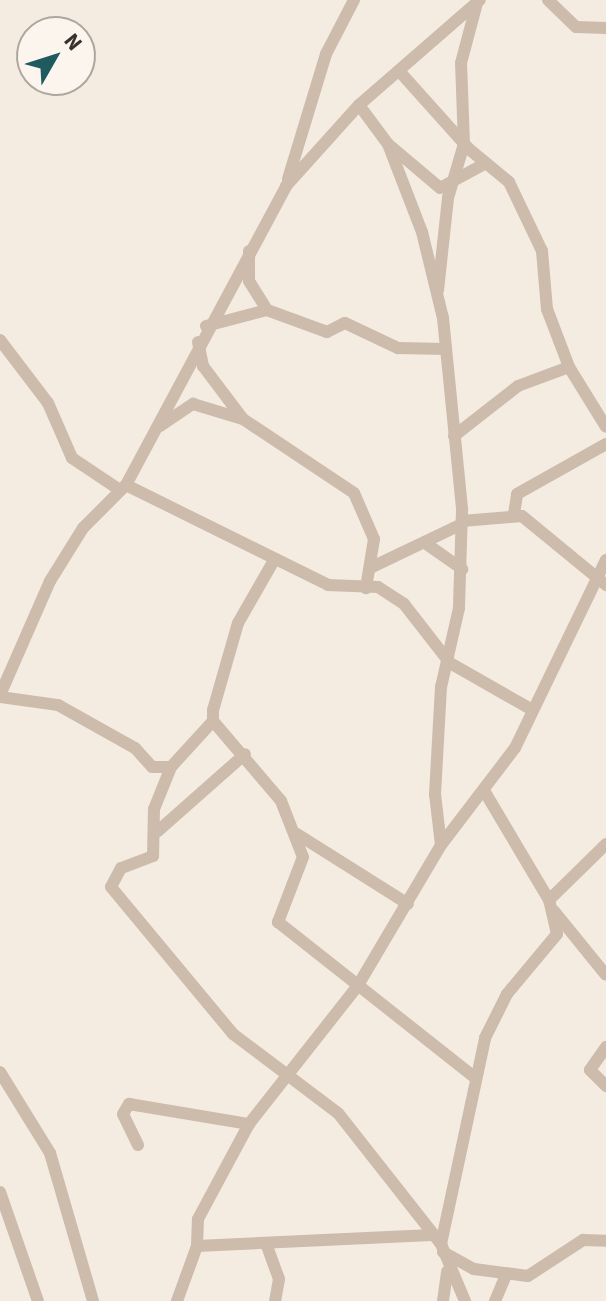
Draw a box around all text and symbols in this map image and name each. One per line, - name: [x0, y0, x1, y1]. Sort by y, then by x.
- north arrow: [16, 16, 96, 96]
- text: N: [56, 26, 90, 58]

